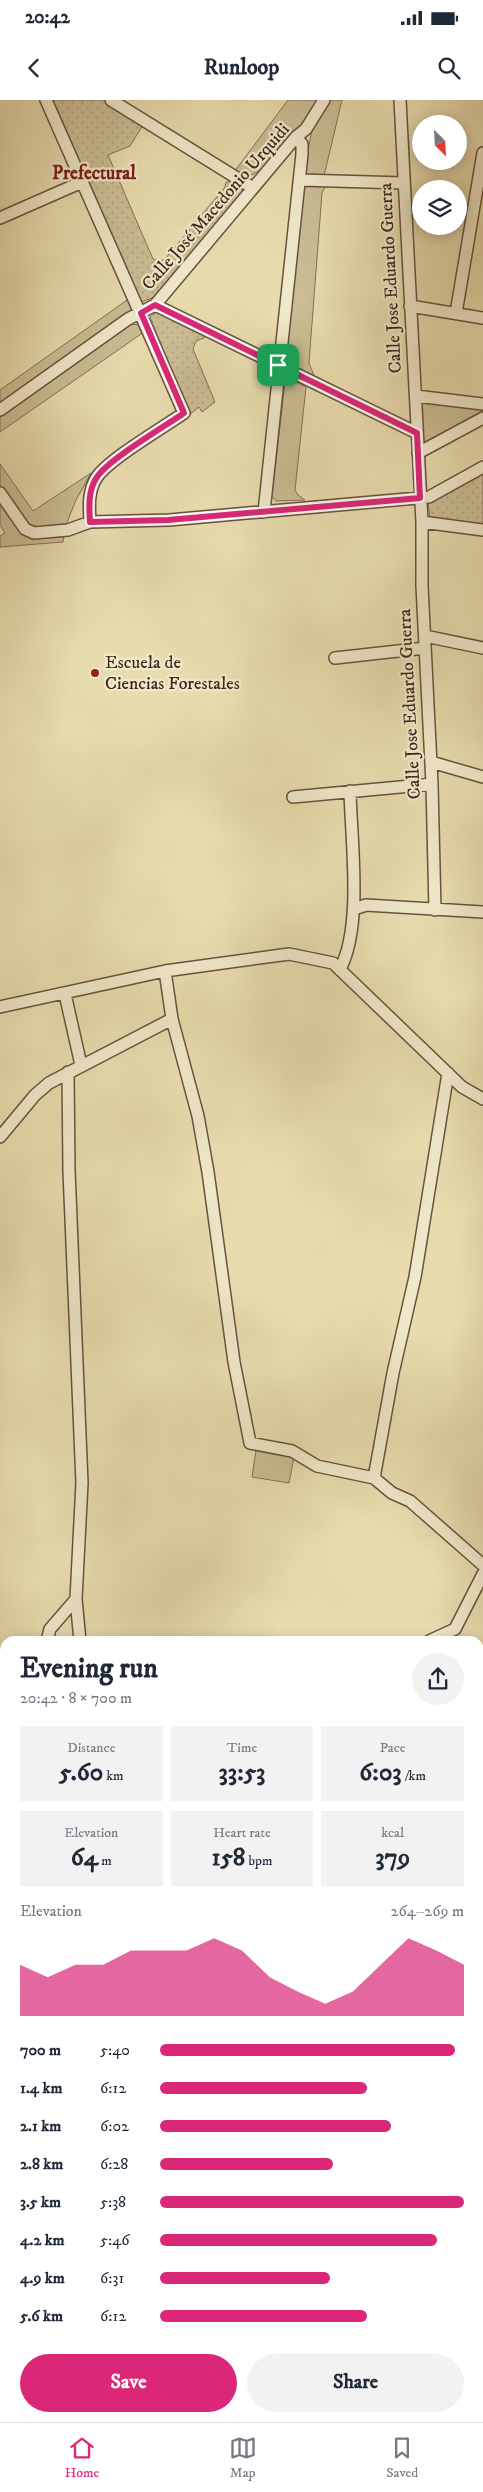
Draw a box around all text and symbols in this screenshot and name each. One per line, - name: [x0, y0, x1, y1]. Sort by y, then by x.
- text: 20:42: [25, 6, 70, 29]
- icon: back: [20, 54, 48, 82]
- text: Runloop: [204, 54, 279, 81]
- icon: search: [435, 54, 463, 82]
- north arrow: [412, 115, 468, 170]
- map controls: [412, 115, 467, 235]
- street label: Calle José Macedonio Urquidi: [137, 119, 295, 295]
- district label: Prefectural: [52, 162, 136, 185]
- button: layers: [412, 180, 467, 235]
- street label: Calle Jose Eduardo Guerra: [375, 182, 407, 374]
- pin: [257, 344, 299, 386]
- icon: arrive: [264, 351, 292, 379]
- street label: Calle Jose Eduardo Guerra: [394, 608, 426, 800]
- place label: Escuela de Ciencias Forestales: [105, 652, 240, 695]
- marker: Escuela de Ciencias Forestales: [89, 667, 101, 679]
- text: Evening run: [20, 1651, 158, 1686]
- button: share: [412, 1653, 464, 1705]
- text: 20:42 · 8 × 700 m: [20, 1688, 132, 1708]
- text: Distance: [67, 1739, 115, 1757]
- text: Time: [227, 1739, 257, 1757]
- text: Pace: [380, 1739, 406, 1757]
- text: 5.60: [59, 1757, 103, 1788]
- text: 33:53: [219, 1757, 265, 1788]
- text: 6:03: [359, 1757, 402, 1788]
- text: km: [103, 1767, 124, 1785]
- text: /km: [402, 1767, 426, 1785]
- text: Elevation: [64, 1824, 118, 1842]
- text: Heart rate: [213, 1824, 271, 1842]
- text: kcal: [381, 1824, 404, 1842]
- text: 64: [71, 1842, 98, 1873]
- text: 158: [211, 1842, 245, 1873]
- text: 379: [375, 1842, 410, 1873]
- text: m: [98, 1852, 112, 1870]
- text: bpm: [245, 1852, 272, 1870]
- text: Elevation: [20, 1901, 82, 1921]
- text: 264–269 m: [391, 1901, 464, 1921]
- text: 700 m: [20, 2040, 61, 2060]
- text: 5:40: [100, 2040, 130, 2060]
- text: 1.4 km: [20, 2078, 62, 2098]
- text: 6:12: [100, 2078, 126, 2098]
- text: 2.1 km: [20, 2116, 61, 2136]
- text: 6:02: [100, 2116, 129, 2136]
- text: 2.8 km: [20, 2154, 63, 2174]
- text: 6:28: [100, 2154, 128, 2174]
- text: 3.5 km: [20, 2192, 61, 2212]
- text: 5:38: [100, 2192, 126, 2212]
- text: 4.2 km: [20, 2230, 65, 2250]
- text: 5:46: [100, 2230, 130, 2250]
- text: 4.9 km: [20, 2268, 65, 2288]
- text: 6:31: [100, 2268, 124, 2288]
- text: 5.6 km: [20, 2306, 63, 2326]
- text: 6:12: [100, 2306, 126, 2326]
- button: Save: [20, 2354, 237, 2412]
- button: Share: [247, 2354, 464, 2412]
- tab: Home: [65, 2434, 99, 2482]
- tab: Map: [229, 2434, 257, 2482]
- tab: Saved: [386, 2434, 418, 2482]

